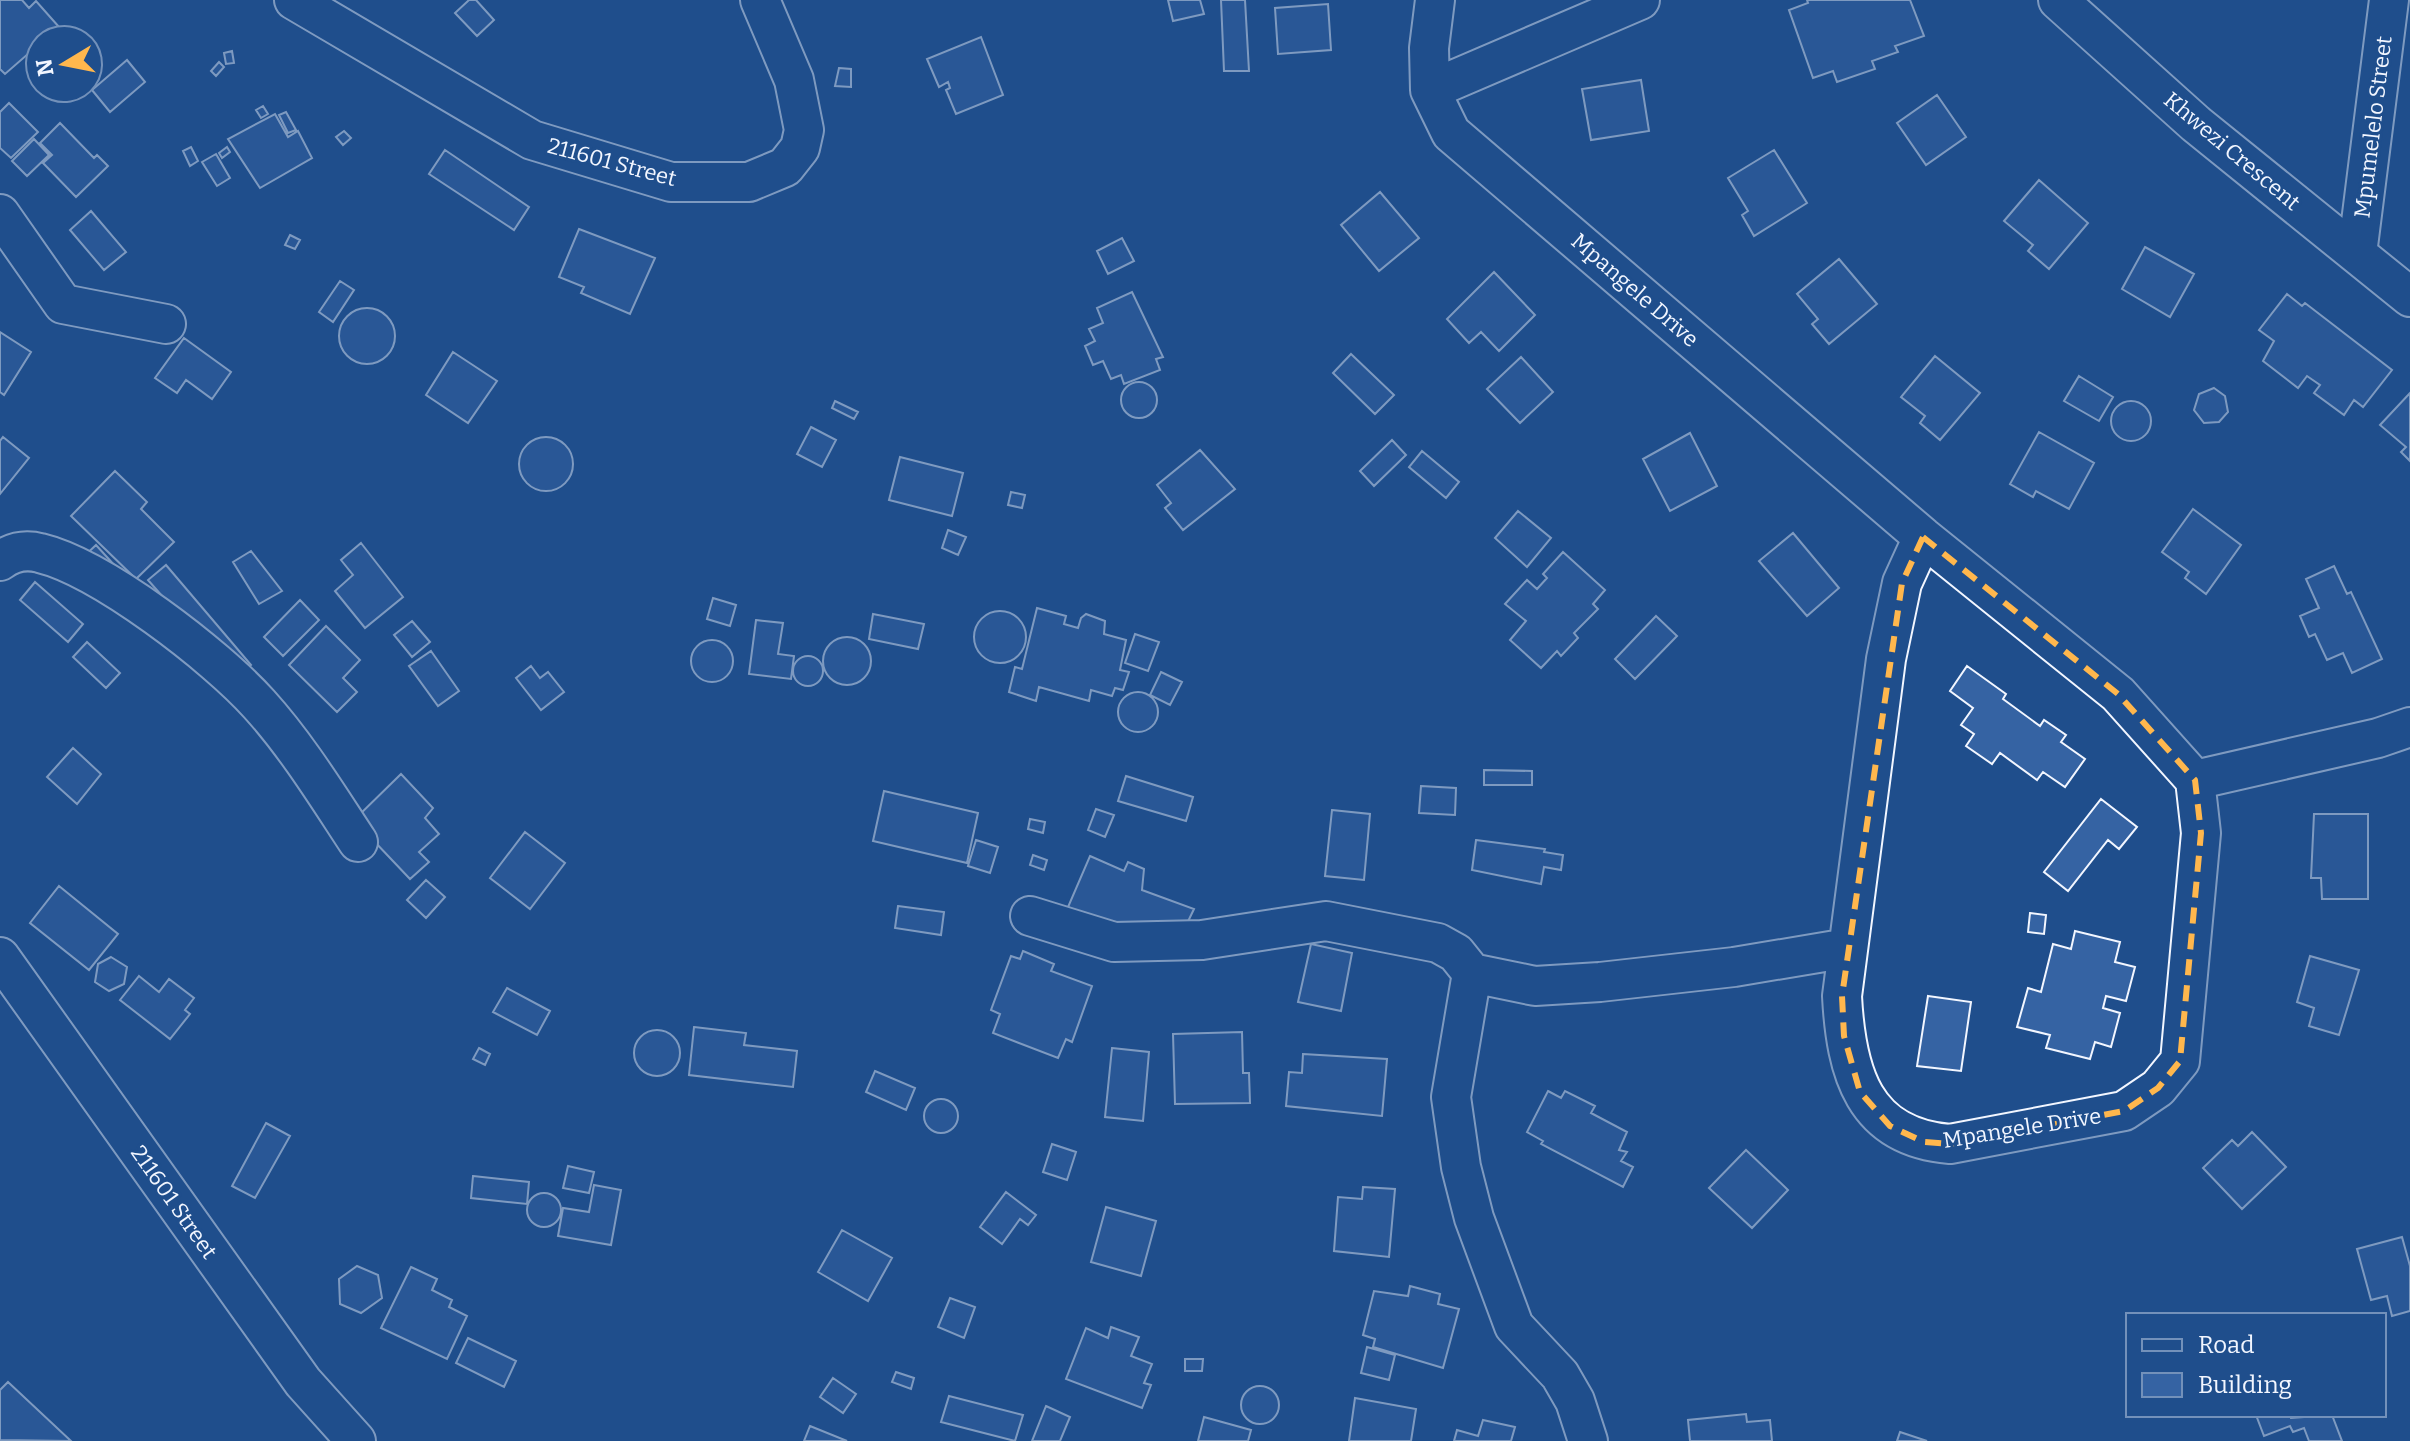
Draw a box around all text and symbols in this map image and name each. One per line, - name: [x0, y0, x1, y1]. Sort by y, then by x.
- north arrow: [24, 24, 104, 104]
- street label: Mpumelelo Street: [2348, 34, 2398, 220]
- text: N: [30, 57, 60, 78]
- street label: Khwezi Crescent: [2158, 86, 2306, 216]
- street label: 211601 Street: [545, 132, 679, 192]
- street label: Mpangele Drive: [1566, 227, 1704, 353]
- street label: Mpangele Drive: [1941, 1102, 2103, 1154]
- street label: 211601 Street: [125, 1140, 223, 1264]
- legend: [2126, 1313, 2386, 1417]
- text: Road: [2198, 1331, 2254, 1359]
- text: Building: [2198, 1371, 2292, 1399]

